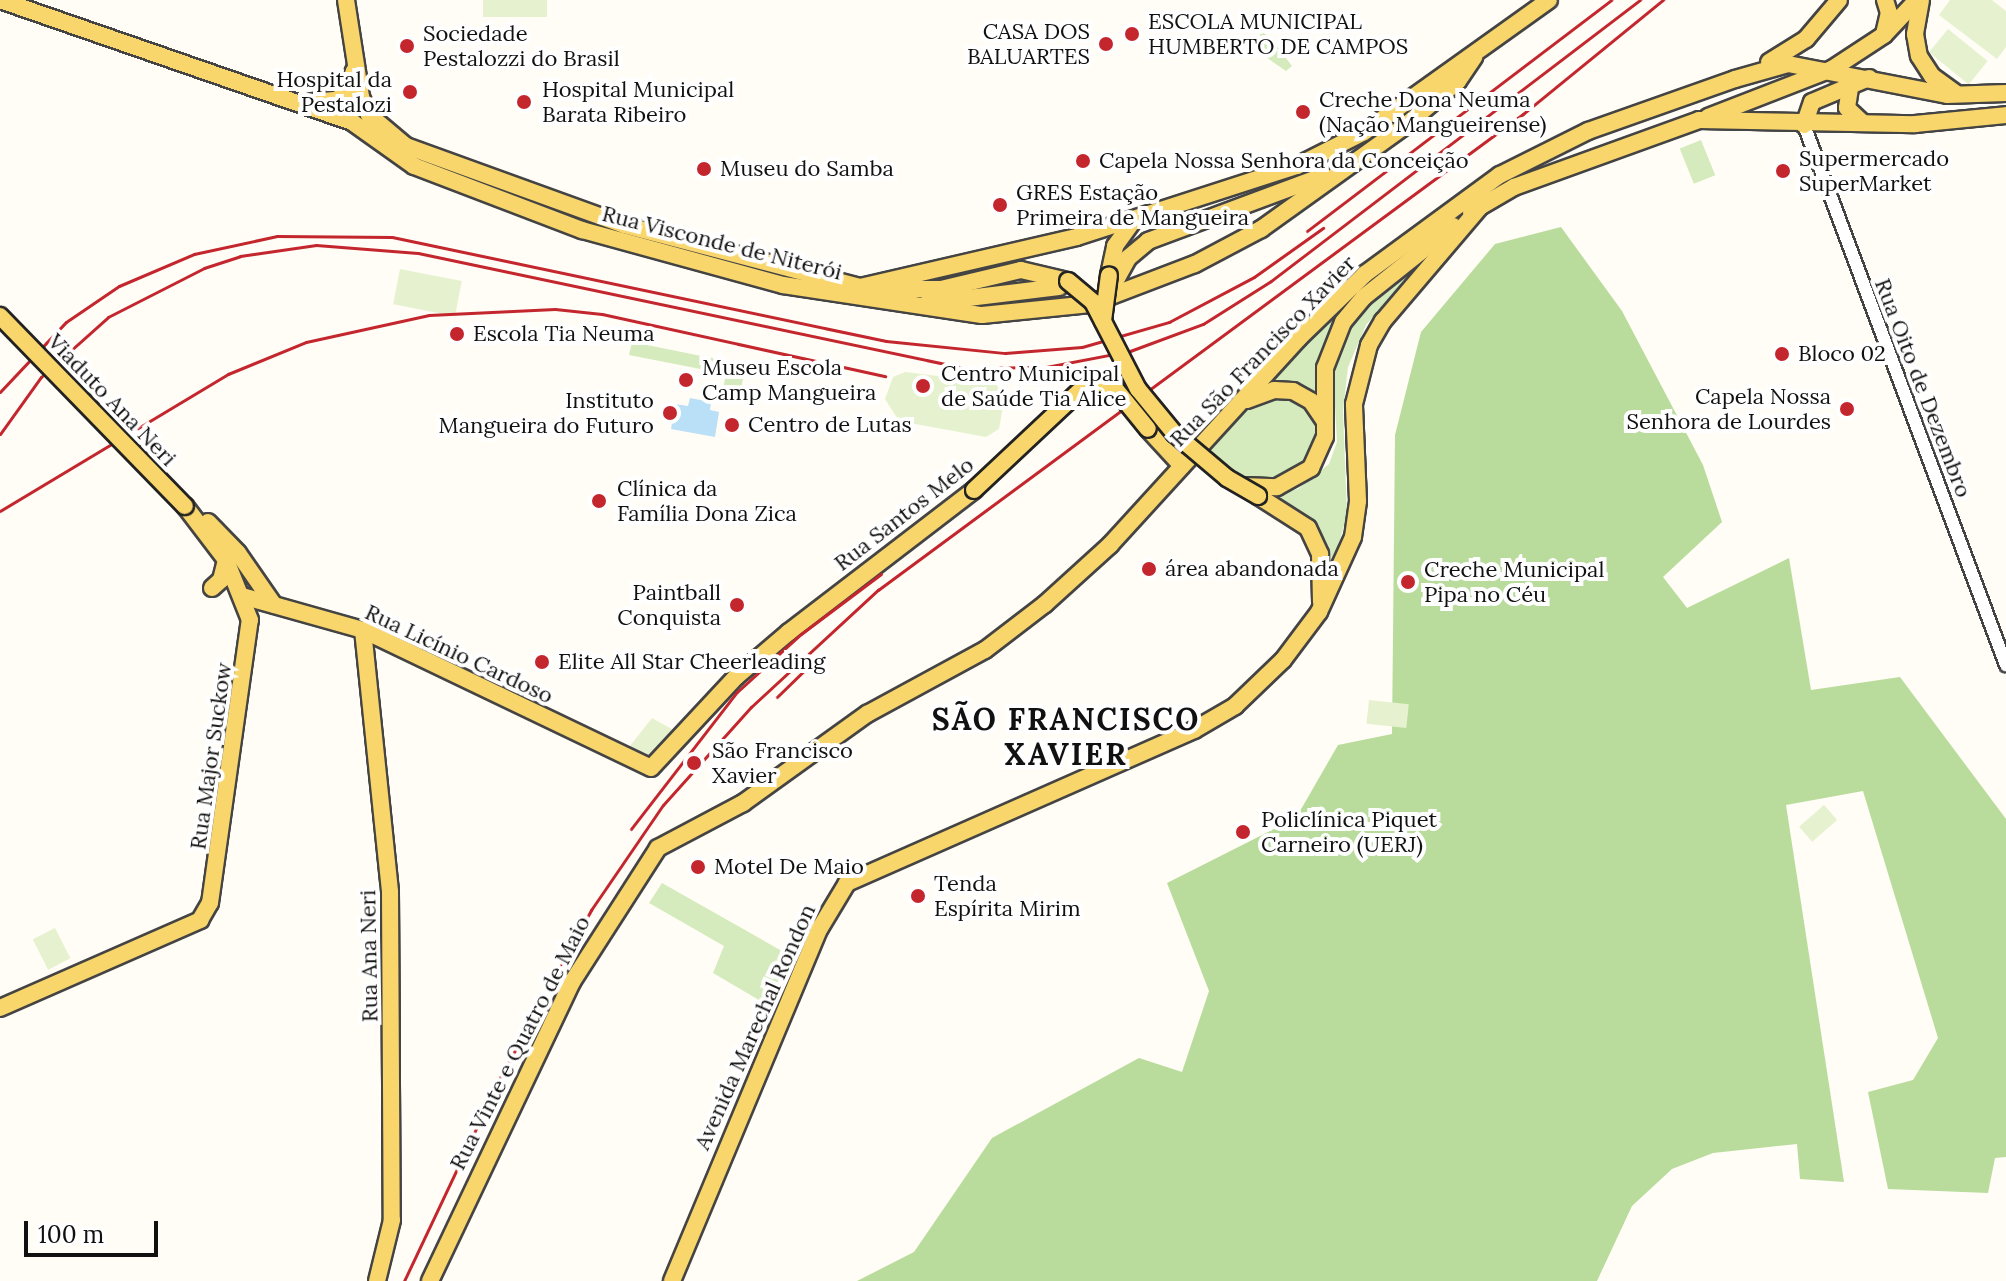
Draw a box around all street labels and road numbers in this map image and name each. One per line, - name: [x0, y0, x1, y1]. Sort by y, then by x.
- street label: Rua Visconde de Niterói: [599, 200, 845, 286]
- street label: Rua São Francisco Xavier: [1165, 250, 1361, 452]
- street label: Rua Oito de Dezembro: [1869, 275, 1977, 501]
- street label: Viaduto Ana Neri: [42, 328, 182, 472]
- street label: Rua Santos Melo: [829, 451, 979, 577]
- street label: Rua Licínio Cardoso: [361, 599, 557, 709]
- street label: Rua Major Suckow: [185, 661, 237, 851]
- street label: Rua Ana Neri: [355, 890, 383, 1022]
- street label: Avenida Marechal Rondon: [689, 900, 821, 1154]
- street label: Rua Vinte e Quatro de Maio: [444, 912, 596, 1174]

